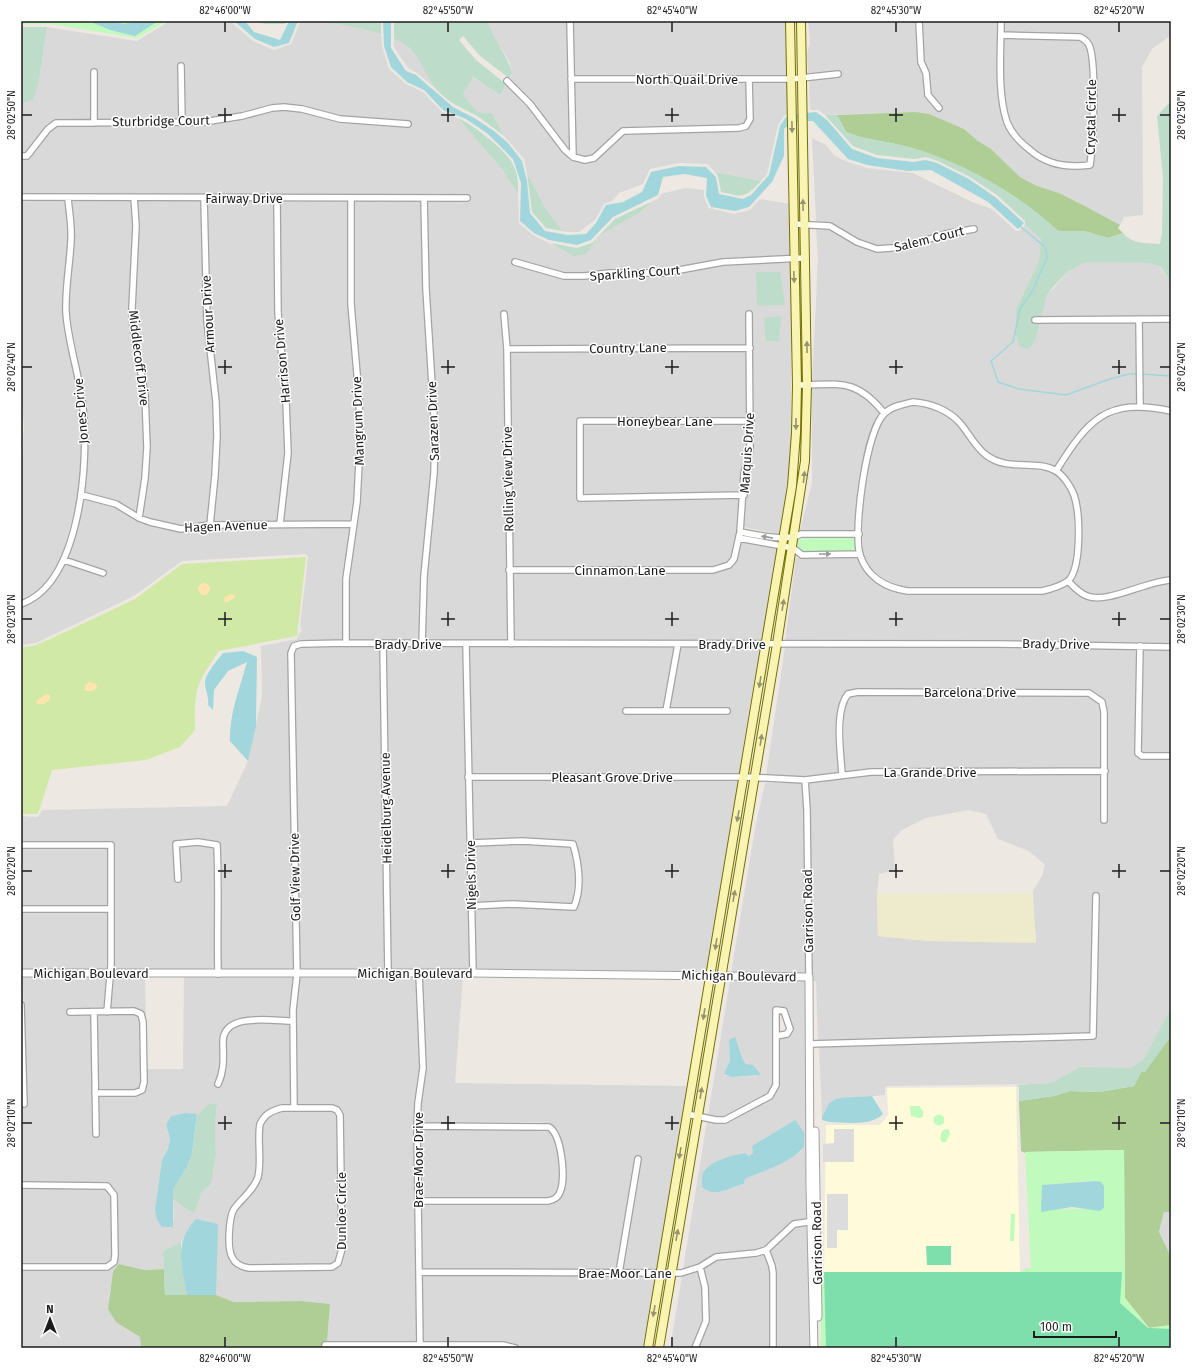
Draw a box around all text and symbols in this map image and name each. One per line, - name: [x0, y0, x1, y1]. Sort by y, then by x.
- text: 82°46'00"W: [199, 5, 251, 17]
- text: 82°45'50"W: [423, 5, 474, 17]
- text: 82°45'40"W: [647, 5, 698, 17]
- text: 82°45'30"W: [871, 5, 922, 17]
- text: 82°45'20"W: [1094, 5, 1145, 17]
- street label: North Quail Drive: [636, 72, 738, 87]
- street label: Crystal Circle: [1083, 79, 1099, 155]
- text: 28°02'50"N: [6, 90, 18, 140]
- text: 28°02'50"N: [1176, 90, 1188, 140]
- street label: Sturbridge Court: [112, 113, 210, 129]
- one-way arrow: [789, 121, 795, 134]
- street label: Fairway Drive: [205, 191, 283, 206]
- one-way arrow: [800, 198, 806, 211]
- street label: Salem Court: [893, 223, 966, 255]
- street label: Sparkling Court: [589, 262, 681, 284]
- one-way arrow: [791, 271, 798, 283]
- street label: Armour Drive: [198, 275, 218, 353]
- street label: Middlecoff Drive: [126, 309, 152, 407]
- street label: Harrison Drive: [271, 318, 293, 404]
- street label: Country Lane: [589, 340, 667, 356]
- one-way arrow: [803, 341, 810, 353]
- text: 28°02'40"N: [6, 342, 18, 392]
- text: 28°02'40"N: [1176, 342, 1188, 392]
- street label: Mangrum Drive: [349, 376, 367, 466]
- street label: Jones Drive: [71, 377, 91, 445]
- street label: Sarazen Drive: [424, 381, 442, 461]
- street label: Marquis Drive: [737, 412, 757, 494]
- street label: Honeybear Lane: [617, 414, 713, 429]
- one-way arrow: [793, 418, 799, 431]
- street label: Rolling View Drive: [500, 426, 516, 532]
- one-way arrow: [800, 471, 807, 483]
- street label: Hagen Avenue: [184, 517, 268, 535]
- one-way arrow: [761, 534, 773, 540]
- one-way arrow: [819, 551, 832, 557]
- street label: Cinnamon Lane: [574, 563, 666, 578]
- text: 28°02'30"N: [6, 594, 18, 644]
- text: 28°02'30"N: [1176, 594, 1188, 644]
- one-way arrow: [780, 599, 786, 611]
- street label: Brady Drive: [1022, 636, 1090, 652]
- street label: Brady Drive: [374, 637, 442, 652]
- street label: Brady Drive: [698, 637, 766, 652]
- one-way arrow: [757, 676, 763, 689]
- street label: Barcelona Drive: [924, 685, 1016, 700]
- one-way arrow: [758, 734, 764, 746]
- street label: Heidelburg Avenue: [378, 752, 394, 864]
- street label: La Grande Drive: [883, 765, 977, 780]
- street label: Pleasant Grove Drive: [551, 770, 673, 785]
- one-way arrow: [735, 810, 741, 822]
- street label: Golf View Drive: [287, 833, 303, 921]
- street label: Nigels Drive: [463, 840, 479, 910]
- text: 28°02'20"N: [6, 846, 18, 896]
- text: 28°02'20"N: [1176, 846, 1188, 896]
- street label: Garrison Road: [800, 869, 816, 953]
- one-way arrow: [732, 890, 738, 902]
- one-way arrow: [713, 938, 719, 950]
- street label: Michigan Boulevard: [33, 966, 149, 981]
- street label: Michigan Boulevard: [357, 966, 473, 981]
- street label: Michigan Boulevard: [681, 967, 797, 985]
- one-way arrow: [701, 1008, 707, 1020]
- one-way arrow: [698, 1087, 704, 1099]
- text: 28°02'10"N: [6, 1099, 18, 1147]
- text: 28°02'10"N: [1176, 1099, 1188, 1147]
- street label: Brae-Moor Drive: [411, 1112, 426, 1208]
- one-way arrow: [677, 1147, 683, 1159]
- street label: Dunloe Circle: [334, 1172, 349, 1250]
- street label: Garrison Road: [809, 1201, 825, 1285]
- one-way arrow: [674, 1229, 680, 1241]
- street label: Brae-Moor Lane: [578, 1266, 672, 1281]
- north arrow: [30, 1299, 70, 1339]
- text: N: [46, 1303, 54, 1316]
- one-way arrow: [651, 1305, 657, 1317]
- scale bar: [1034, 1313, 1116, 1339]
- text: 100 m: [1040, 1320, 1072, 1334]
- text: 82°46'00"W: [199, 1353, 251, 1365]
- text: 82°45'50"W: [423, 1353, 474, 1365]
- text: 82°45'40"W: [647, 1353, 698, 1365]
- text: 82°45'30"W: [871, 1353, 922, 1365]
- text: 82°45'20"W: [1094, 1353, 1145, 1365]

